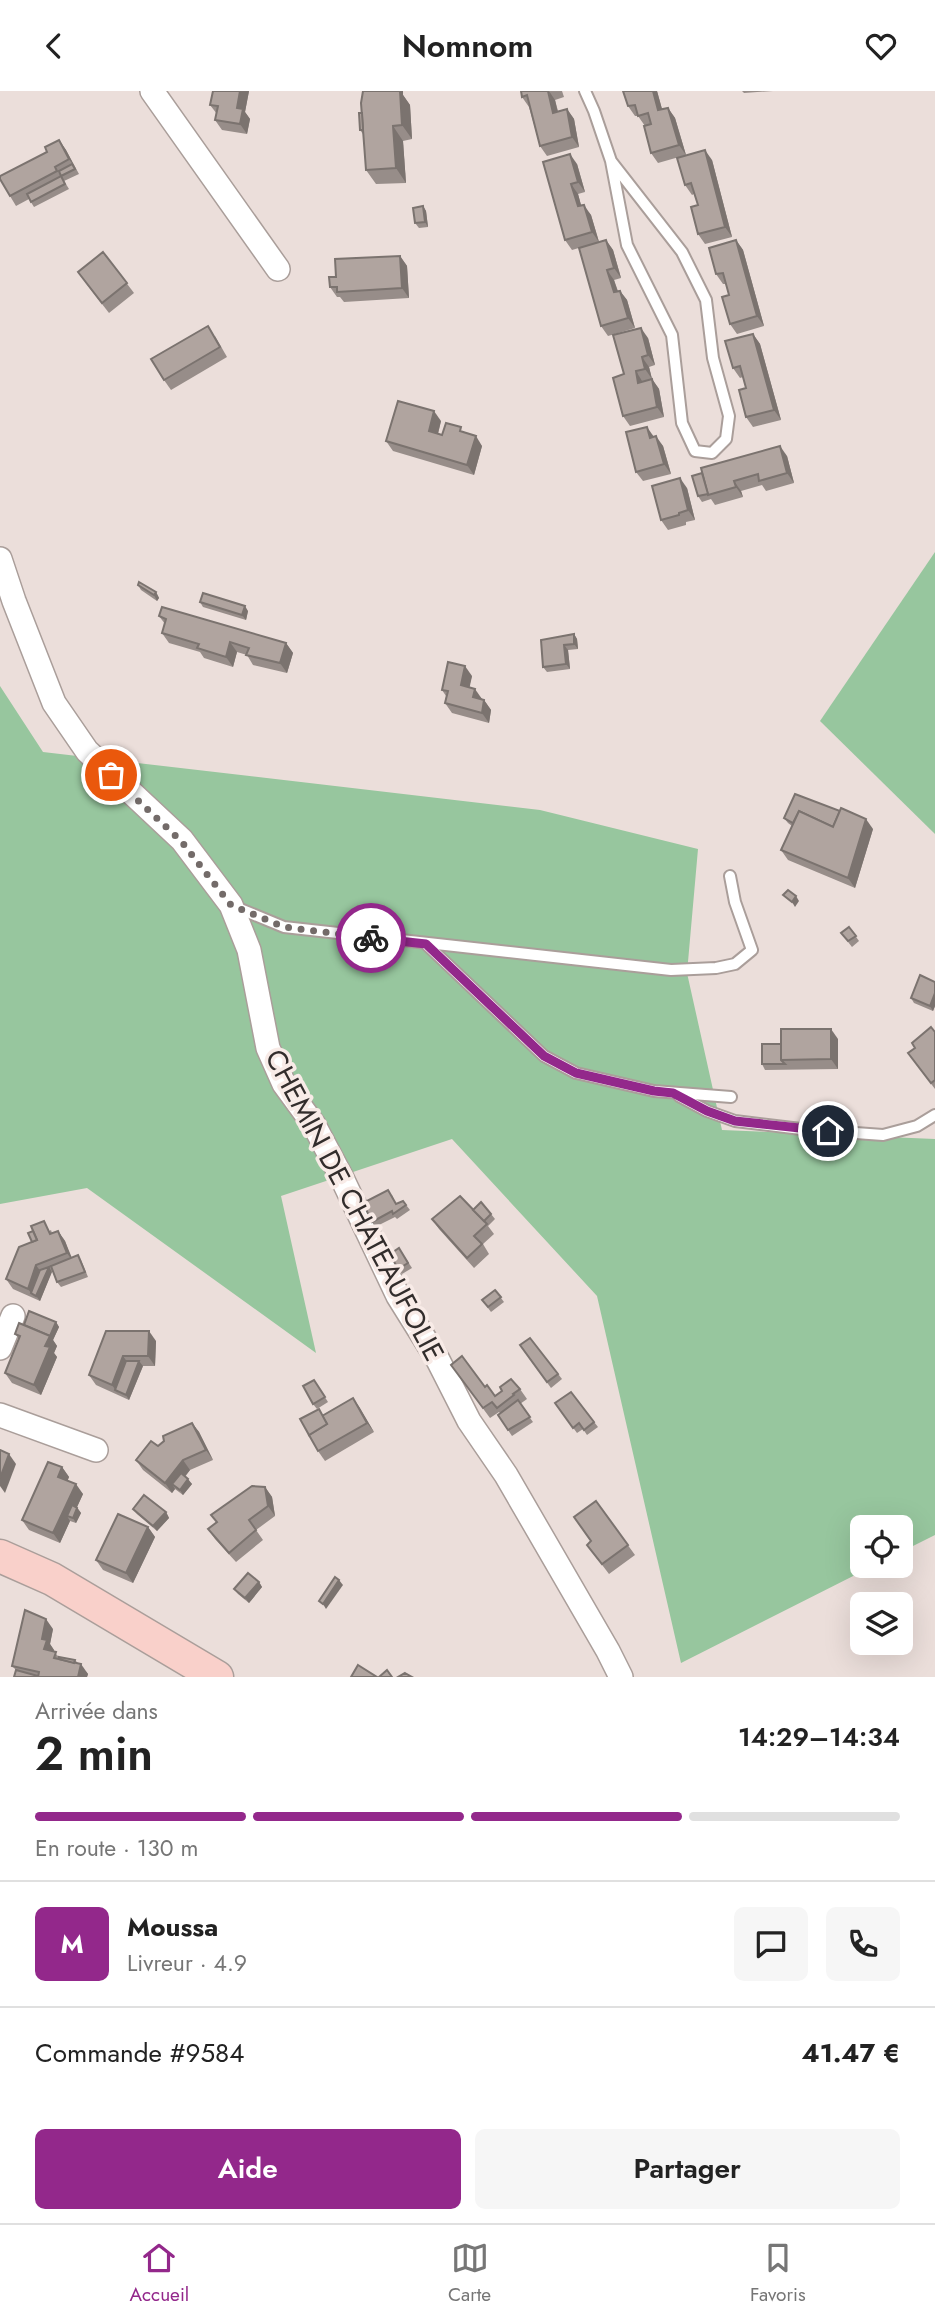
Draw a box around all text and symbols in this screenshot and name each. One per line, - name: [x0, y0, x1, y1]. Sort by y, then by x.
- text: Nomnom: [402, 23, 533, 69]
- icon: back: [35, 27, 73, 65]
- icon: heart: [862, 27, 900, 65]
- pin: [81, 745, 141, 805]
- icon: bag: [92, 756, 130, 794]
- courier: [336, 903, 406, 973]
- icon: bike: [352, 919, 390, 957]
- street label: CHEMIN DE CHATEAUFOLIE: [255, 1042, 454, 1369]
- pin: [798, 1101, 858, 1161]
- icon: home: [809, 1112, 847, 1150]
- map controls: [850, 1515, 913, 1655]
- button: locate: [850, 1515, 913, 1578]
- button: layers: [850, 1592, 913, 1655]
- text: Arrivée dans: [35, 1694, 158, 1728]
- text: 14:29–14:34: [738, 1718, 900, 1756]
- text: 2 min: [35, 1721, 153, 1787]
- text: En route · 130 m: [35, 1831, 198, 1865]
- button: chat: [734, 1907, 808, 1981]
- button: phone: [826, 1907, 900, 1981]
- text: Moussa: [127, 1908, 218, 1946]
- text: M: [60, 1925, 84, 1963]
- text: Livreur · 4.9: [127, 1946, 247, 1980]
- text: Commande #9584: [35, 2034, 244, 2072]
- text: 41.47 €: [802, 2034, 900, 2072]
- button: Aide: [35, 2129, 461, 2209]
- button: Partager: [475, 2129, 900, 2209]
- tab: Accueil: [129, 2239, 189, 2308]
- tab: Carte: [448, 2239, 491, 2308]
- tab: Favoris: [750, 2239, 806, 2308]

